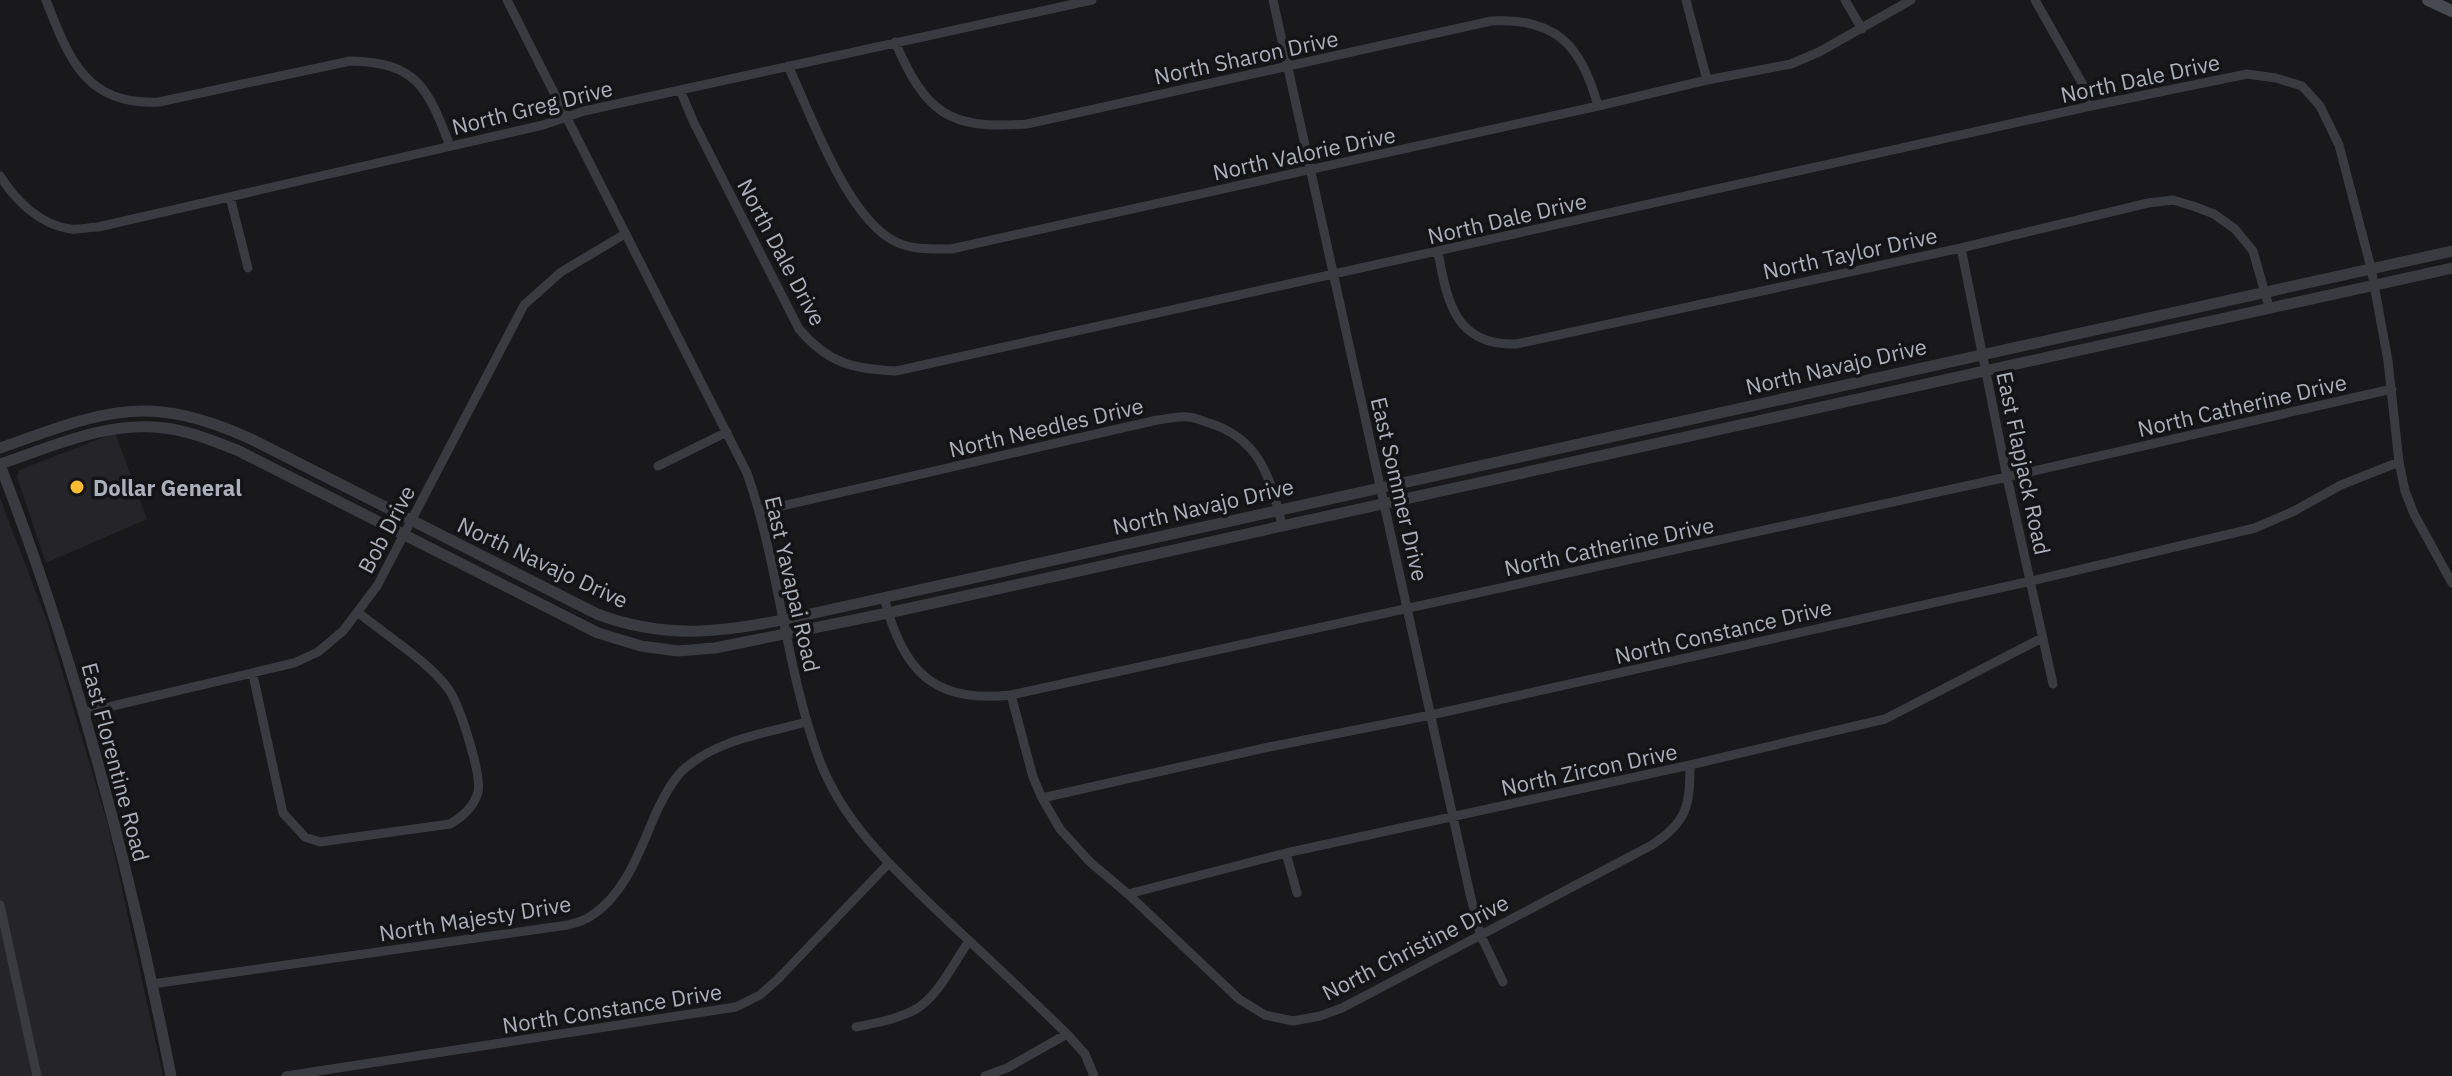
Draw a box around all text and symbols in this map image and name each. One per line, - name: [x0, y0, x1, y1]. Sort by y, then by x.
- street label: North Sharon Drive: [1151, 23, 1341, 91]
- street label: North Dale Drive: [2058, 47, 2222, 109]
- street label: North Greg Drive: [449, 73, 615, 141]
- street label: North Valorie Drive: [1210, 119, 1398, 187]
- street label: North Dale Drive: [731, 174, 833, 330]
- street label: North Dale Drive: [1425, 186, 1589, 250]
- street label: North Taylor Drive: [1760, 220, 1940, 286]
- street label: North Navajo Drive: [1743, 331, 1929, 401]
- street label: North Catherine Drive: [2135, 367, 2349, 443]
- street label: East Flapjack Road: [1990, 369, 2058, 557]
- street label: North Needles Drive: [946, 390, 1146, 464]
- street label: East Sommer Drive: [1365, 394, 1435, 584]
- street label: North Navajo Drive: [1110, 471, 1296, 541]
- place label: Dollar General: [93, 473, 242, 502]
- marker: Dollar General: [68, 478, 86, 496]
- street label: Bob Drive: [351, 480, 421, 578]
- street label: East Yavapai Road: [759, 493, 827, 675]
- street label: North Navajo Drive: [453, 510, 633, 614]
- street label: North Catherine Drive: [1502, 510, 1716, 582]
- street label: North Constance Drive: [1612, 592, 1834, 670]
- street label: East Florentine Road: [75, 659, 157, 865]
- street label: North Zircon Drive: [1498, 736, 1680, 802]
- street label: North Christine Drive: [1317, 887, 1513, 1007]
- street label: North Majesty Drive: [377, 888, 573, 948]
- street label: North Constance Drive: [500, 976, 724, 1040]

